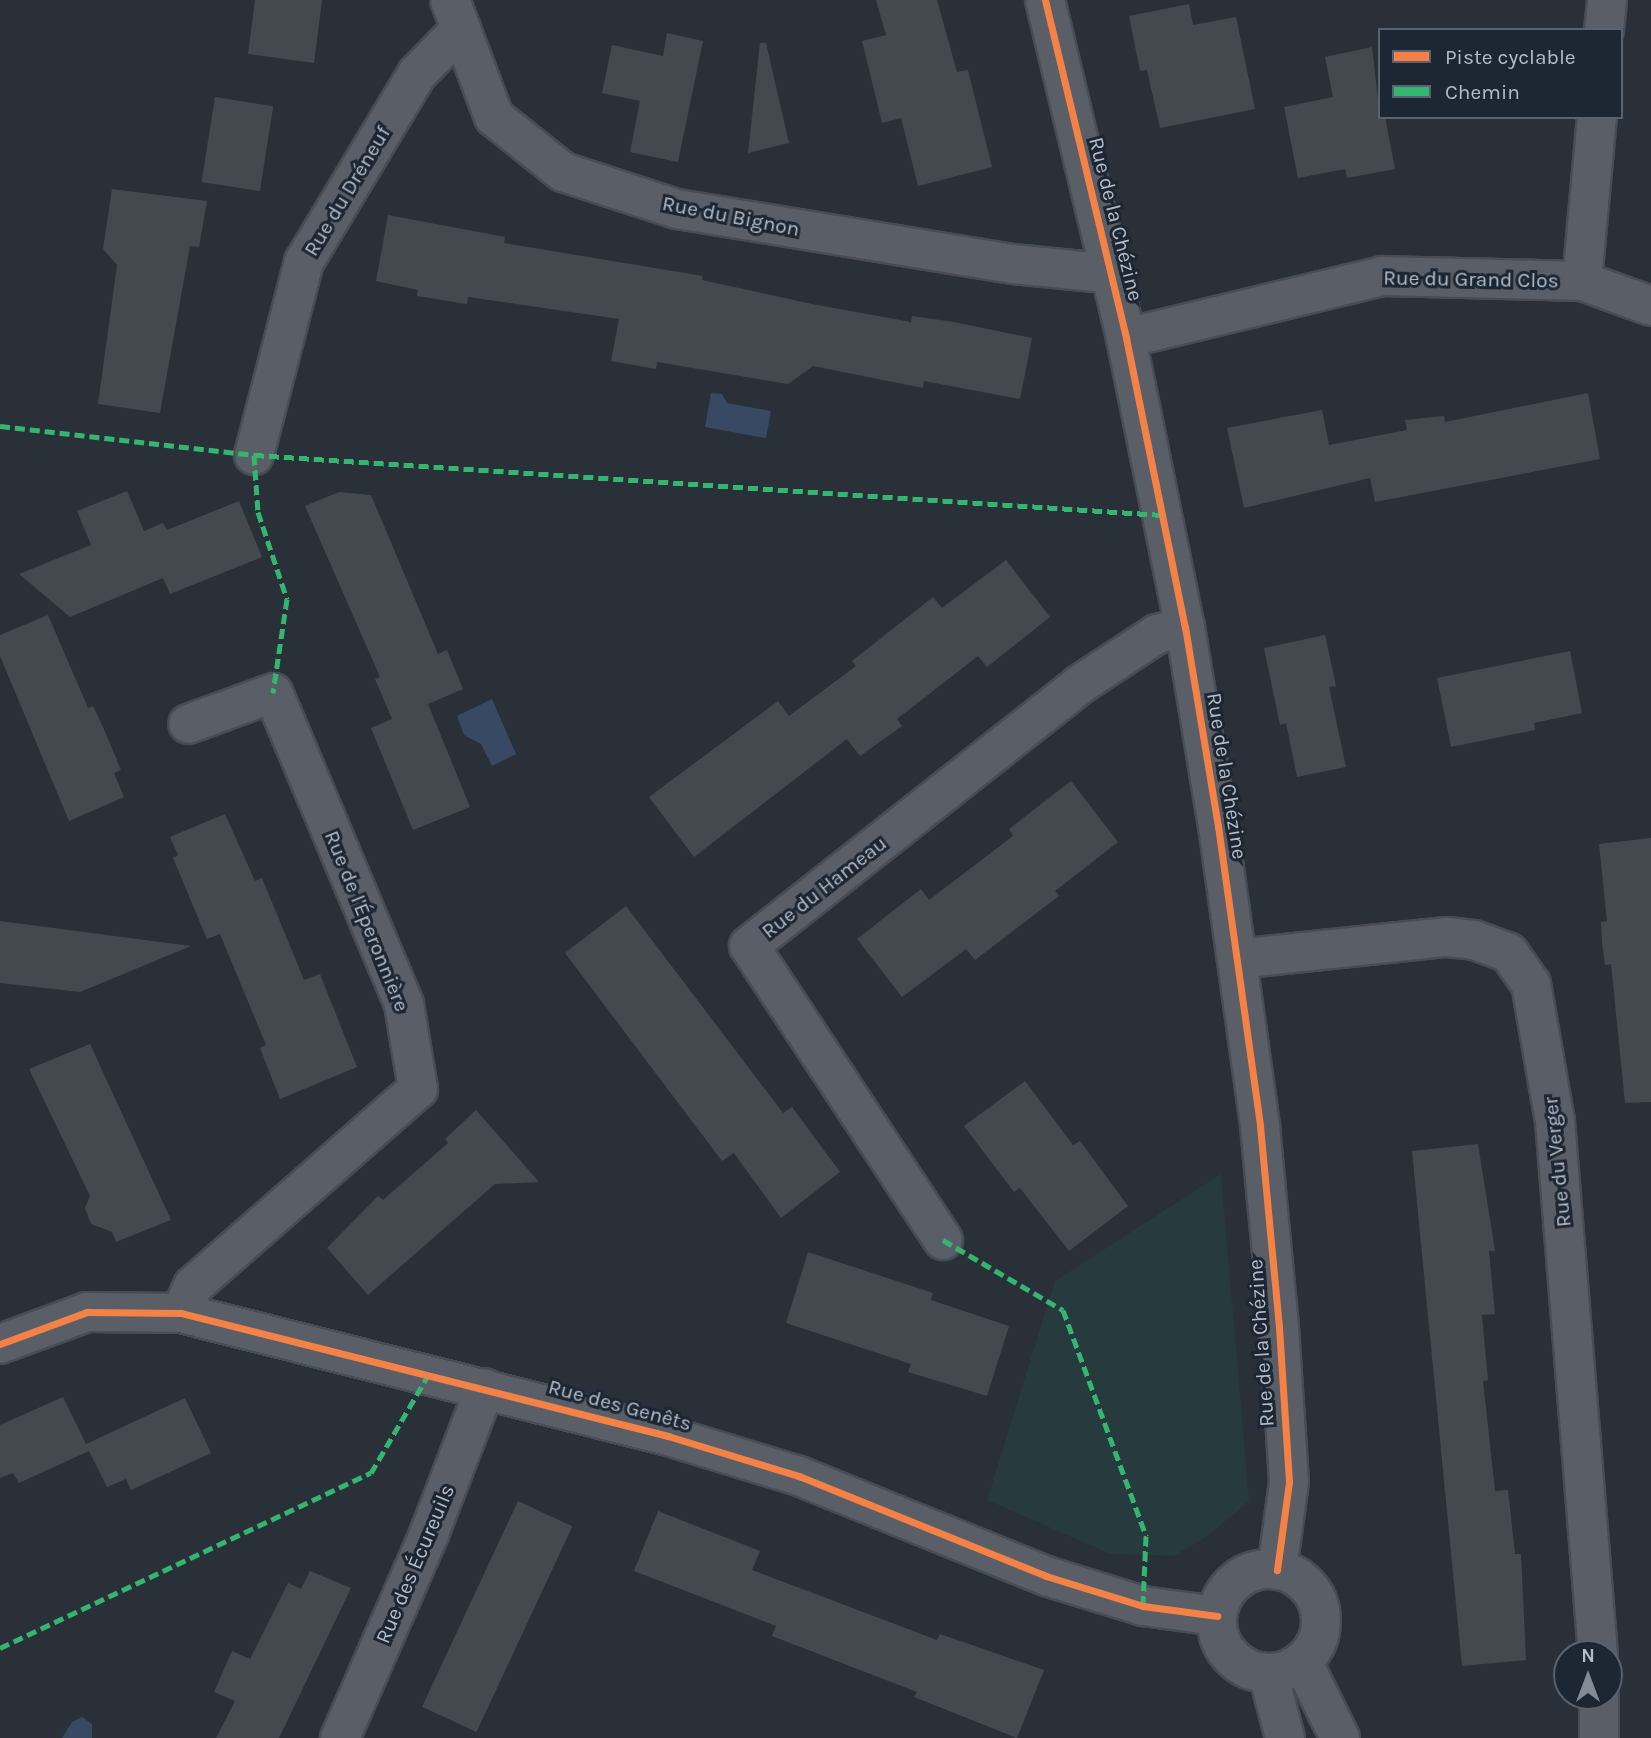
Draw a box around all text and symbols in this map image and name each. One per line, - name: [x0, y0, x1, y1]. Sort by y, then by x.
- legend: [1378, 28, 1623, 119]
- text: Piste cyclable: [1445, 45, 1576, 69]
- text: Chemin: [1445, 80, 1520, 104]
- street label: Rue du Dréneuf: [298, 121, 396, 261]
- street label: Rue de la Chézine: [1083, 134, 1149, 304]
- street label: Rue du Bignon: [660, 190, 802, 242]
- street label: Rue du Grand Clos: [1383, 265, 1559, 293]
- street label: Rue de la Chézine: [1201, 691, 1253, 861]
- street label: Rue de l'Éperonnière: [319, 827, 415, 1015]
- street label: Rue du Hameau: [756, 830, 892, 944]
- street label: Rue du Verger: [1538, 1096, 1576, 1228]
- street label: Rue de la Chézine: [1243, 1258, 1279, 1428]
- street label: Rue des Genêts: [546, 1374, 694, 1436]
- street label: Rue des Écureuils: [370, 1481, 460, 1647]
- north arrow: [1553, 1640, 1623, 1710]
- text: N: [1581, 1645, 1595, 1667]

